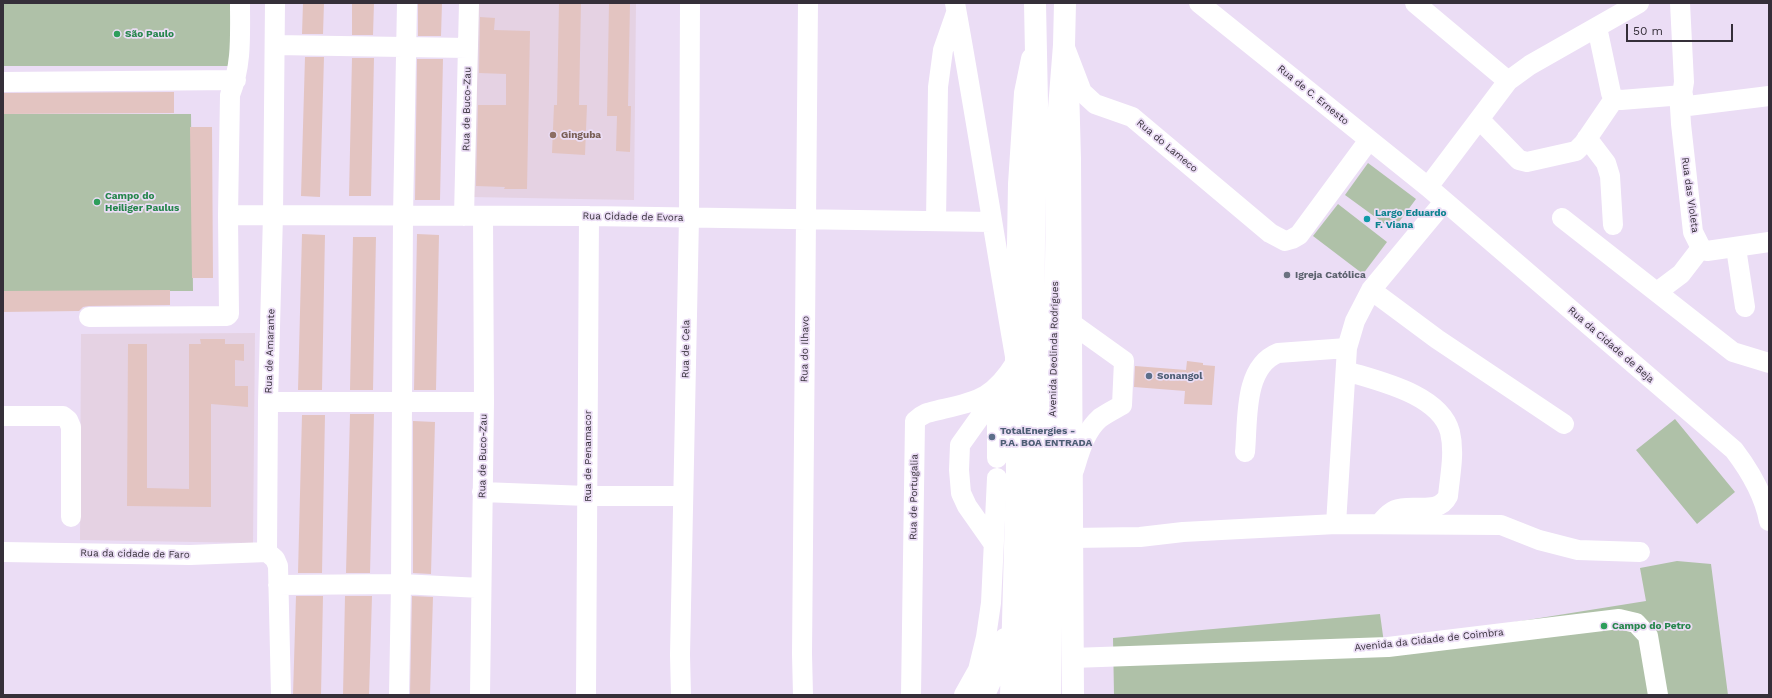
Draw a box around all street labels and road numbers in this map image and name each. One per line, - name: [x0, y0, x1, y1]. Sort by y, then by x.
- street label: Rua de C. Ernesto: [1275, 63, 1351, 127]
- street label: Rua de Buco-Zau: [460, 67, 474, 151]
- street label: Rua do Lameco: [1134, 117, 1200, 175]
- street label: Rua das Violeta: [1679, 157, 1701, 233]
- street label: Rua Cidade de Evora: [582, 210, 684, 224]
- street label: Avenida Deolinda Rodrigues: [1047, 281, 1061, 417]
- street label: Rua da Cidade de Beja: [1566, 304, 1656, 386]
- street label: Rua de Amarante: [263, 308, 277, 394]
- street label: Rua do Ilhavo: [798, 316, 812, 382]
- street label: Rua de Cela: [679, 320, 693, 378]
- street label: Rua de Penamacor: [582, 410, 594, 502]
- street label: Rua de Buco-Zau: [476, 414, 490, 498]
- street label: Rua de Portugalia: [907, 454, 921, 540]
- street label: Rua da cidade de Faro: [80, 547, 190, 561]
- street label: Avenida da Cidade de Coimbra: [1354, 626, 1504, 654]

